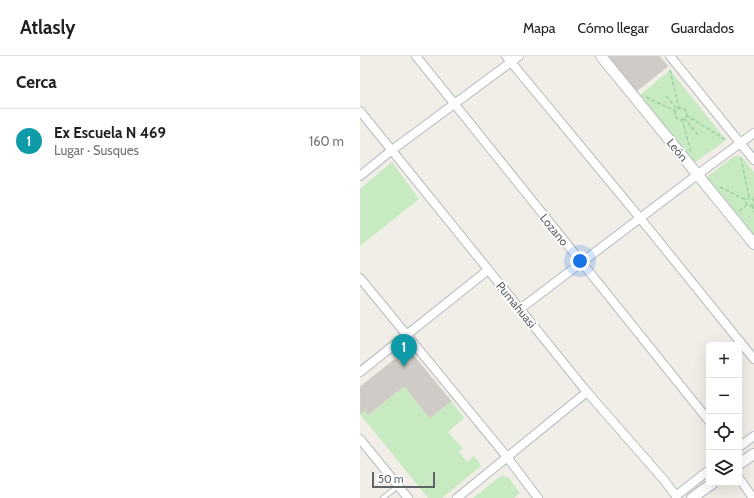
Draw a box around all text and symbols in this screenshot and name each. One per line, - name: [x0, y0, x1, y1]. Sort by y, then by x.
- text: Atlasly: [20, 16, 76, 39]
- text: Mapa: [523, 19, 556, 37]
- text: Cómo llegar: [578, 19, 649, 37]
- text: Guardados: [671, 19, 734, 37]
- text: Cerca: [16, 72, 57, 92]
- text: Ex Escuela N 469: [54, 124, 166, 142]
- text: 1: [27, 133, 31, 149]
- text: 160 m: [309, 133, 344, 149]
- street label: León: [664, 135, 691, 164]
- text: Lugar · Susques: [54, 142, 139, 158]
- street label: Lozano: [537, 211, 572, 249]
- your location: [570, 251, 590, 271]
- street label: Pumahuasi: [493, 278, 540, 331]
- pin: 1: [391, 334, 417, 367]
- map controls: [706, 342, 742, 486]
- button: +: [706, 342, 742, 378]
- button: −: [706, 378, 742, 414]
- button: locate: [706, 414, 742, 450]
- button: layers: [706, 450, 742, 486]
- scale bar: [372, 470, 435, 489]
- text: 50 m: [378, 472, 404, 486]

